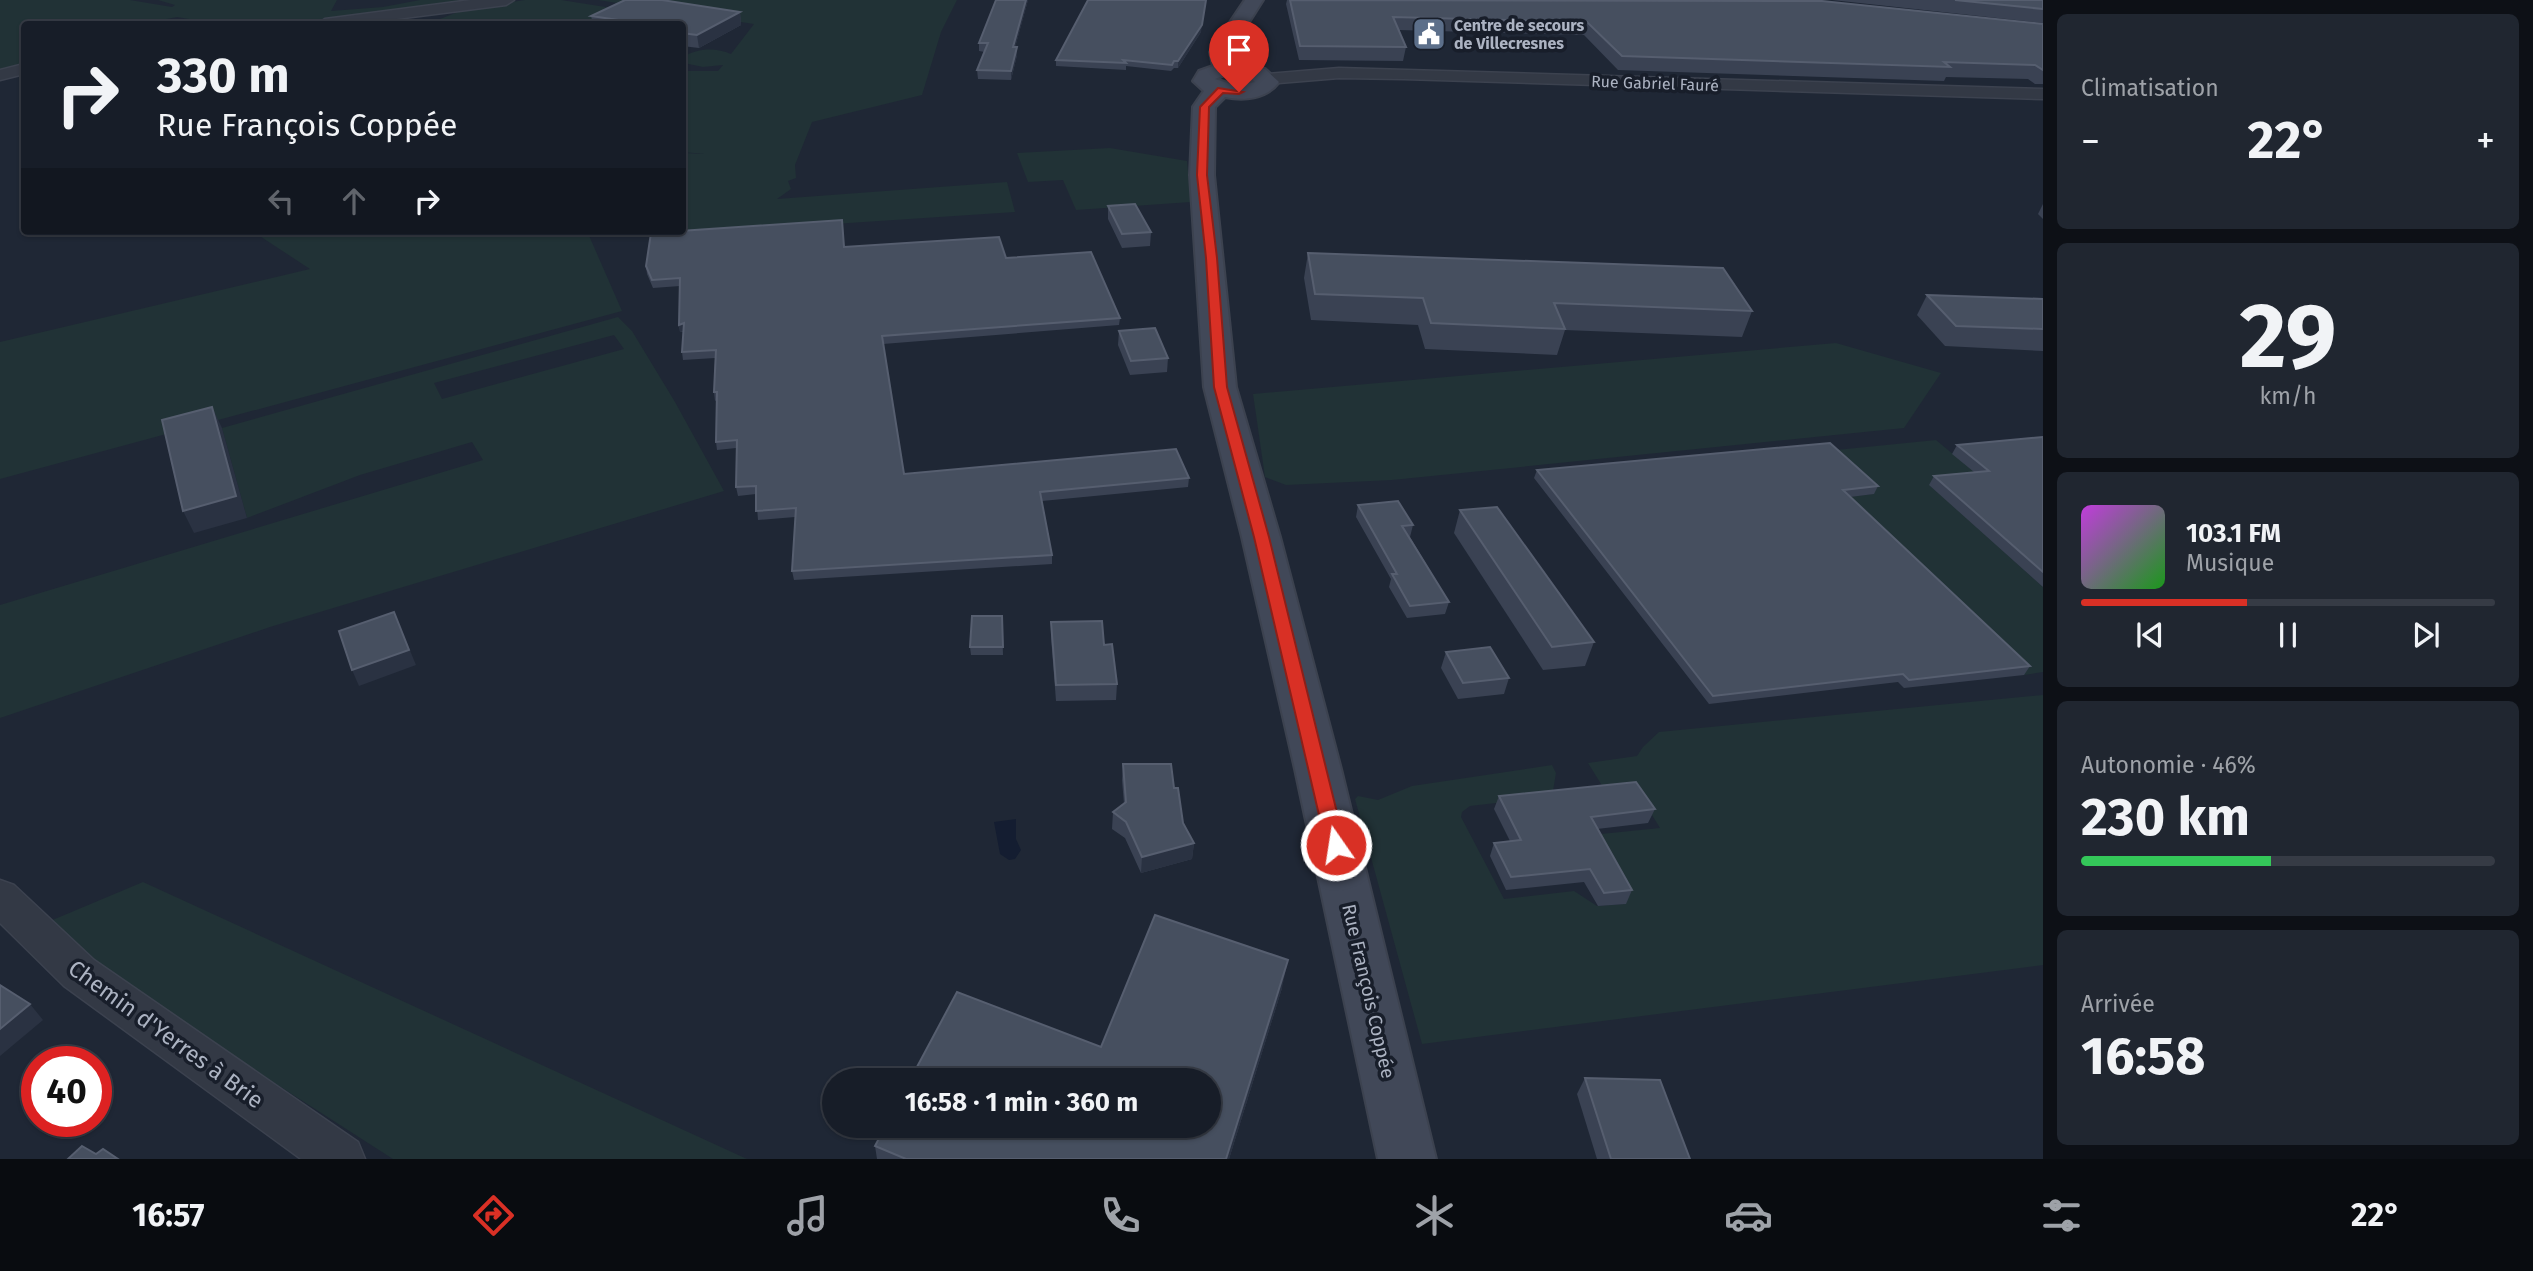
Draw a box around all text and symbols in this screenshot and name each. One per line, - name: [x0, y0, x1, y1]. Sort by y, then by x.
- public building icon: Centre de secours de Villecresnes: [1410, 15, 1448, 53]
- place label: Centre de secours de Villecresnes: [1454, 16, 1585, 53]
- pin: [1209, 20, 1269, 92]
- icon: arrive: [1220, 31, 1258, 69]
- text: 330 m: [157, 46, 290, 105]
- icon: right: [42, 49, 133, 140]
- street label: Rue Gabriel Fauré: [1591, 72, 1719, 95]
- text: Climatisation: [2081, 74, 2219, 102]
- text: Rue François Coppée: [157, 106, 458, 144]
- text: 22°: [2248, 109, 2328, 172]
- text: −: [2081, 118, 2100, 164]
- text: +: [2476, 118, 2495, 164]
- icon: left: [262, 182, 300, 220]
- icon: ahead: [335, 182, 373, 220]
- icon: right: [408, 182, 446, 220]
- text: 29: [2239, 282, 2337, 391]
- text: km/h: [2260, 382, 2316, 410]
- text: 103.1 FM: [2186, 518, 2281, 549]
- text: Musique: [2186, 549, 2274, 577]
- icon: previous: [2131, 616, 2169, 654]
- icon: pause: [2269, 616, 2307, 654]
- icon: next: [2407, 616, 2445, 654]
- text: Autonomie · 46%: [2081, 751, 2256, 779]
- text: 230 km: [2081, 786, 2250, 849]
- position arrow: [1299, 808, 1373, 882]
- street label: Rue François Coppée: [1337, 902, 1400, 1081]
- street label: Chemin d'Yerres à Brie: [63, 954, 269, 1114]
- text: Arrivée: [2081, 990, 2155, 1018]
- text: 16:58: [2081, 1025, 2205, 1088]
- speed limit sign: 40: [21, 1046, 112, 1137]
- text: 16:58 · 1 min · 360 m: [905, 1087, 1138, 1118]
- icon: directions: [469, 1191, 518, 1240]
- icon: music: [783, 1191, 832, 1240]
- icon: phone: [1096, 1191, 1145, 1240]
- icon: climate: [1410, 1191, 1459, 1240]
- icon: car: [1724, 1191, 1773, 1240]
- icon: filters: [2037, 1191, 2086, 1240]
- text: 16:57: [132, 1196, 204, 1234]
- text: 22°: [2351, 1196, 2401, 1234]

